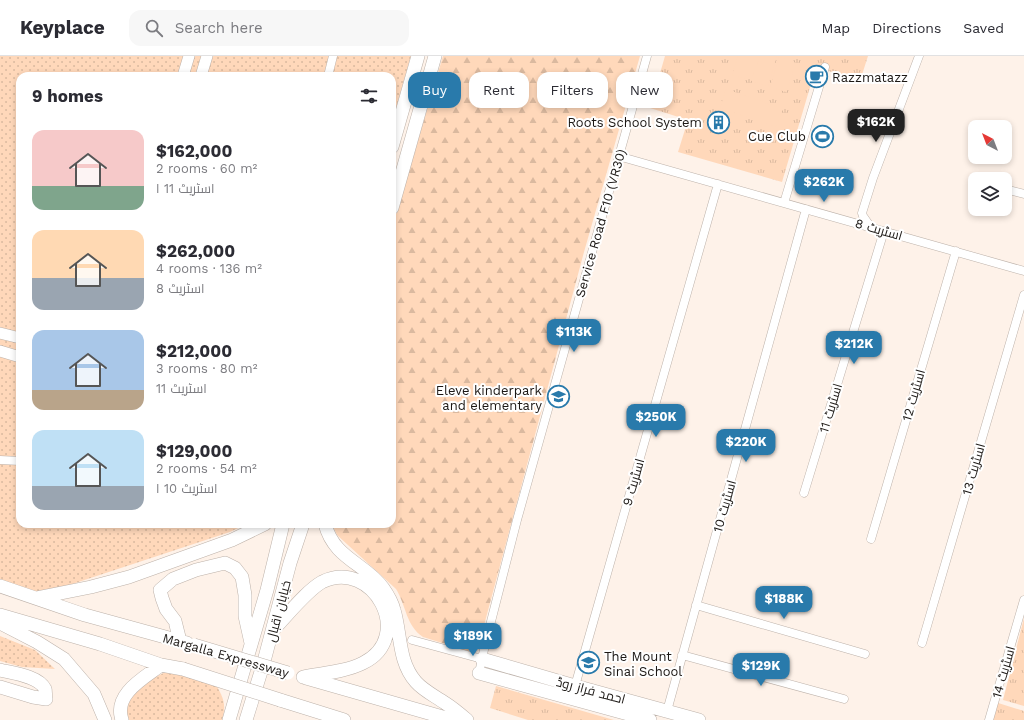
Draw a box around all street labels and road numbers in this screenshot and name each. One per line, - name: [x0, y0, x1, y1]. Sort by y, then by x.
- street label: Service Road F10 (VR30): [572, 147, 629, 299]
- street label: اسٹریٹ 8: [853, 216, 904, 243]
- street label: اسٹریٹ 12: [899, 368, 928, 423]
- street label: اسٹریٹ 11: [816, 382, 845, 435]
- street label: اسٹریٹ 13: [959, 442, 988, 497]
- street label: اسٹریٹ 9: [620, 457, 647, 508]
- street label: اسٹریٹ 10: [710, 478, 739, 534]
- street label: خیابان اقبال: [263, 579, 295, 644]
- street label: Margalla Expressway: [161, 630, 291, 681]
- street label: اسٹریٹ 14: [989, 644, 1018, 700]
- street label: احمد فراز روڈ: [555, 674, 627, 707]

